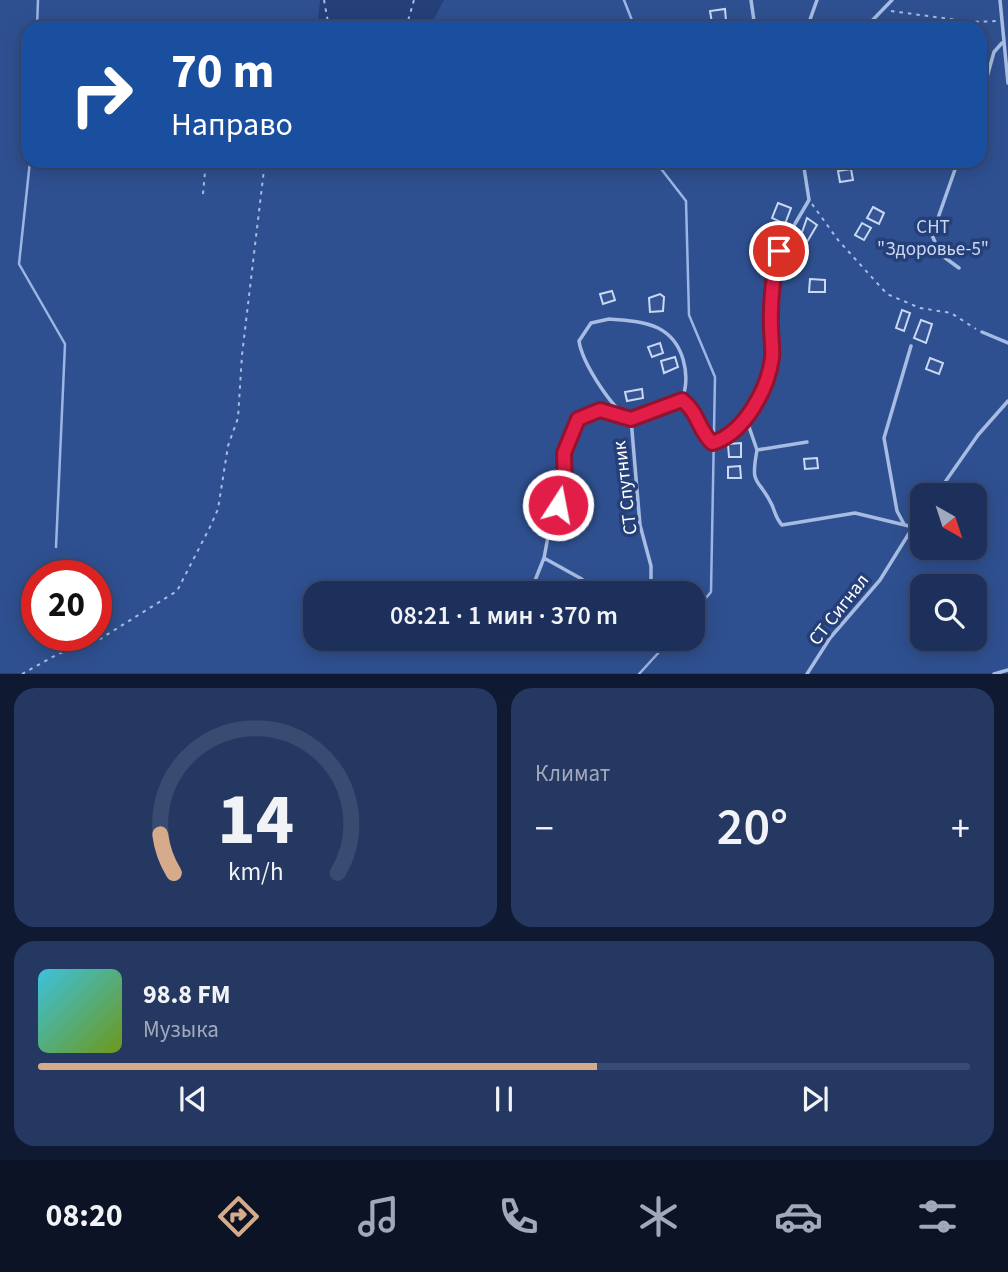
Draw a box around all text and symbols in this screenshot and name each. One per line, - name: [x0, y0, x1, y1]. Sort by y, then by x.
- text: 70 m: [171, 37, 275, 107]
- icon: right: [56, 49, 147, 140]
- text: Направо: [171, 102, 293, 148]
- park label: СНТ "Здоровье-5": [877, 214, 989, 263]
- pin: [749, 221, 809, 281]
- icon: arrive: [760, 232, 798, 270]
- street label: СТ Спутник: [606, 439, 645, 536]
- position arrow: [521, 468, 595, 542]
- north arrow: [910, 483, 987, 560]
- map controls: [910, 483, 987, 651]
- speed limit sign: 20: [21, 560, 112, 651]
- street label: СТ Сигнал: [803, 568, 876, 651]
- button: search: [910, 574, 987, 651]
- text: 08:21 · 1 мин · 370 m: [390, 597, 618, 634]
- text: Климат: [535, 757, 610, 790]
- text: 14: [217, 769, 294, 873]
- text: 20°: [717, 791, 788, 865]
- text: −: [535, 802, 554, 856]
- text: +: [951, 802, 970, 856]
- text: km/h: [228, 854, 283, 890]
- text: 98.8 FM: [143, 976, 231, 1013]
- text: Музыка: [143, 1013, 219, 1046]
- icon: previous: [174, 1080, 212, 1118]
- icon: pause: [485, 1080, 523, 1118]
- icon: next: [796, 1080, 834, 1118]
- icon: directions: [214, 1192, 263, 1241]
- icon: music: [354, 1192, 403, 1241]
- icon: phone: [494, 1192, 543, 1241]
- icon: climate: [634, 1192, 683, 1241]
- icon: car: [774, 1192, 823, 1241]
- icon: filters: [913, 1192, 962, 1241]
- text: 08:20: [45, 1193, 123, 1239]

